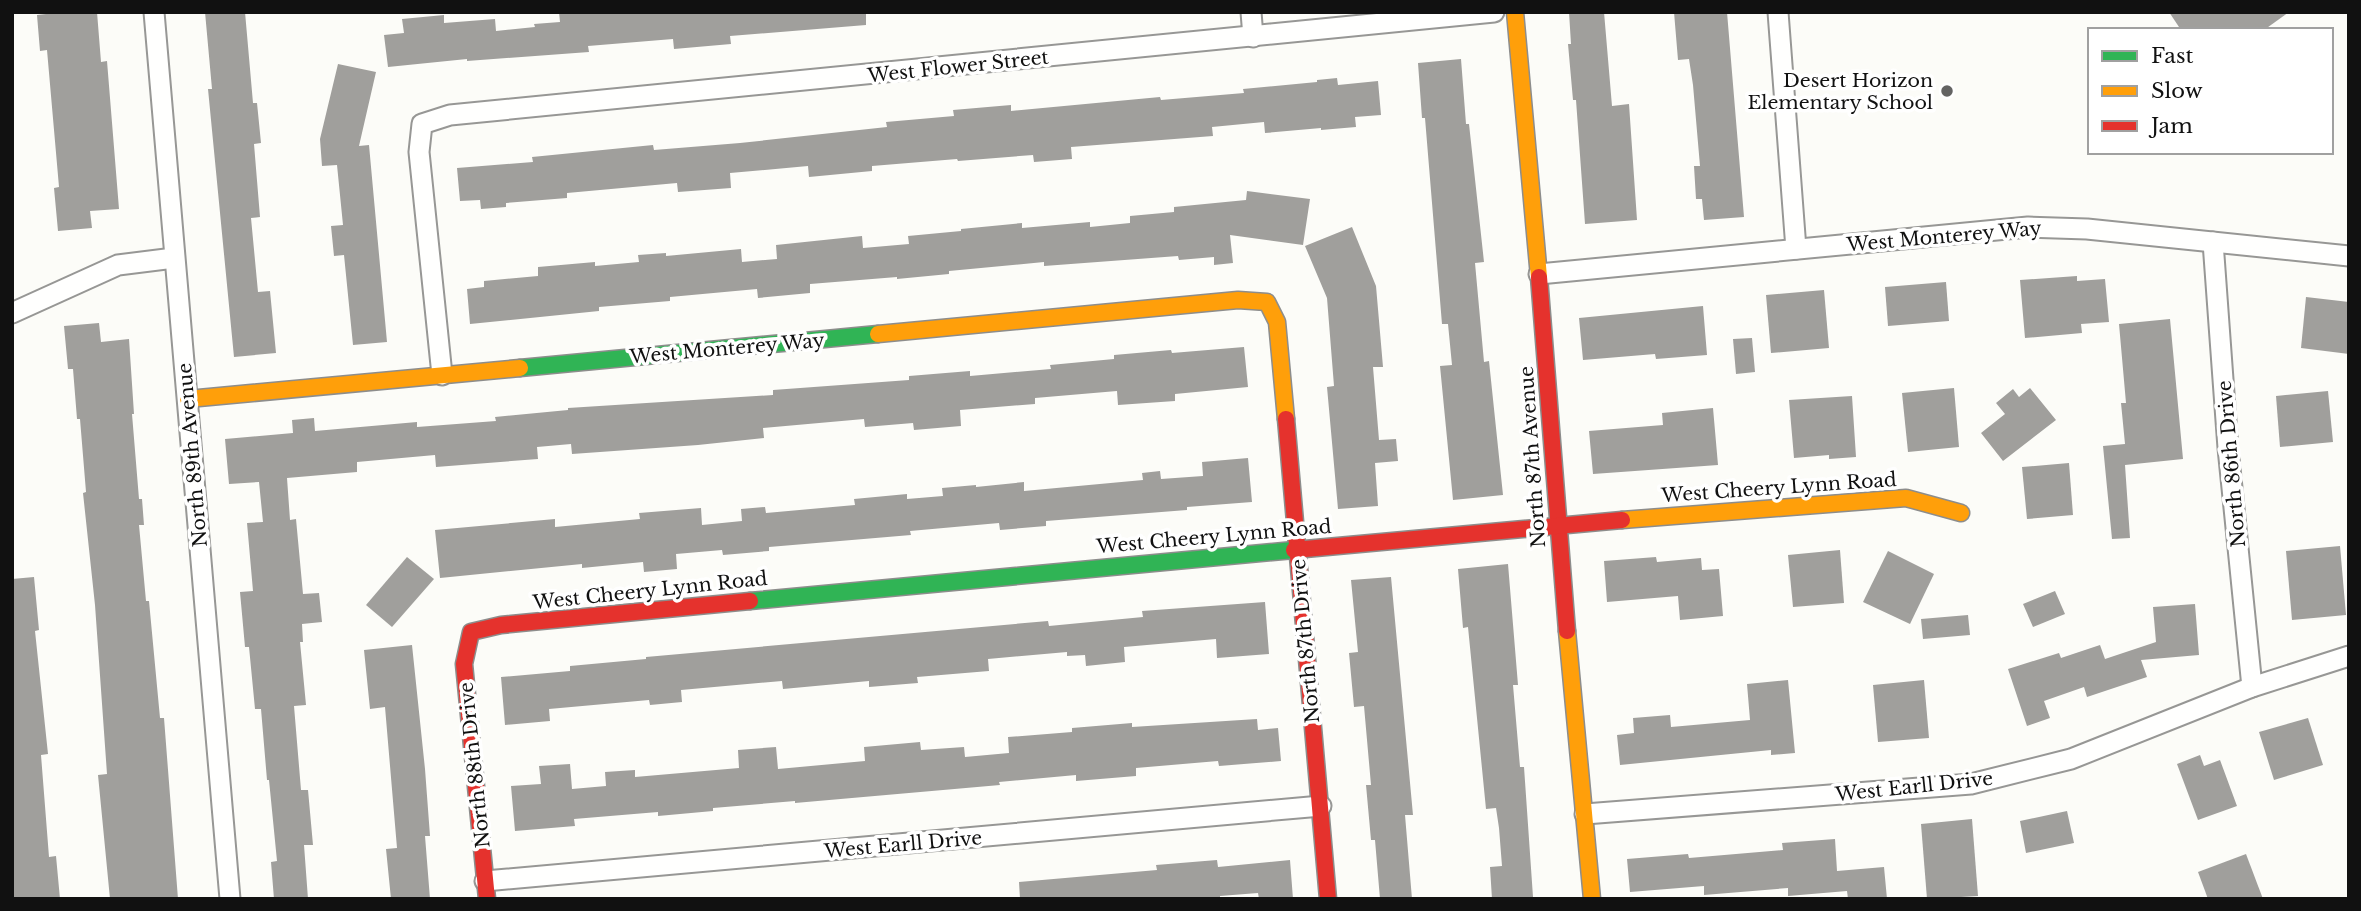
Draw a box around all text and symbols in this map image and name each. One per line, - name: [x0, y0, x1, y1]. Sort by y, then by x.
- legend: [2088, 28, 2333, 154]
- text: Fast: [2151, 43, 2193, 69]
- street label: West Flower Street: [865, 45, 1051, 88]
- place label: Desert Horizon Elementary School: [1747, 69, 1933, 114]
- text: Slow: [2151, 78, 2203, 104]
- marker: Desert Horizon Elementary School: [1939, 83, 1955, 99]
- text: Jam: [2148, 113, 2193, 139]
- street label: West Monterey Way: [1845, 217, 2042, 257]
- street label: West Monterey Way: [628, 329, 825, 369]
- street label: North 89th Avenue: [173, 362, 212, 548]
- street label: North 87th Avenue: [1515, 365, 1550, 549]
- street label: North 86th Drive: [2213, 380, 2250, 548]
- street label: West Cheery Lynn Road: [1660, 468, 1898, 507]
- street label: West Cheery Lynn Road: [1095, 515, 1333, 558]
- street label: North 87th Drive: [1287, 558, 1324, 724]
- street label: West Cheery Lynn Road: [531, 567, 769, 614]
- street label: North 88th Drive: [454, 681, 495, 849]
- street label: West Earll Drive: [1833, 767, 1994, 806]
- street label: West Earll Drive: [822, 826, 983, 863]

